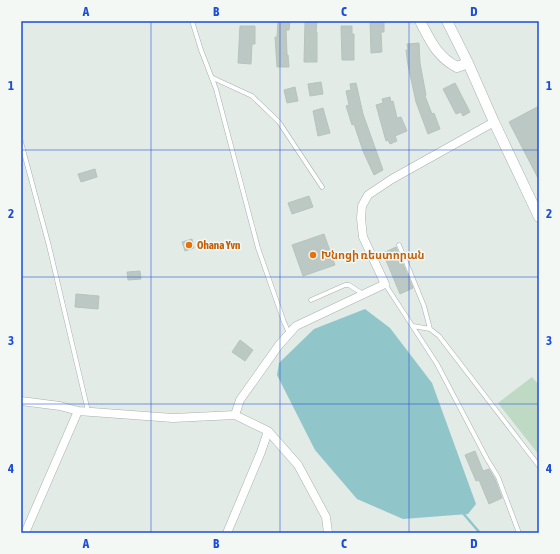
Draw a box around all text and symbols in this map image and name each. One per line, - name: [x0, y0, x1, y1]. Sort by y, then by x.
- text: A: [82, 4, 90, 19]
- text: B: [213, 4, 220, 19]
- text: C: [341, 4, 347, 19]
- text: D: [470, 4, 478, 19]
- text: 1: [8, 78, 14, 93]
- text: 1: [546, 78, 552, 93]
- text: 2: [8, 206, 14, 221]
- text: 2: [546, 206, 552, 221]
- place label: Ohana Yvn: [197, 239, 240, 251]
- marker: Ohana Yvn: [184, 240, 194, 250]
- place label: Խնոցի ռեստորան: [321, 249, 425, 262]
- marker: Խնոցի ռեստորան: [308, 250, 318, 260]
- text: 3: [8, 333, 14, 348]
- text: 3: [546, 333, 552, 348]
- text: 4: [7, 461, 14, 476]
- text: 4: [545, 461, 552, 476]
- text: A: [82, 536, 90, 551]
- text: B: [213, 536, 220, 551]
- text: C: [341, 536, 347, 551]
- text: D: [470, 536, 478, 551]

